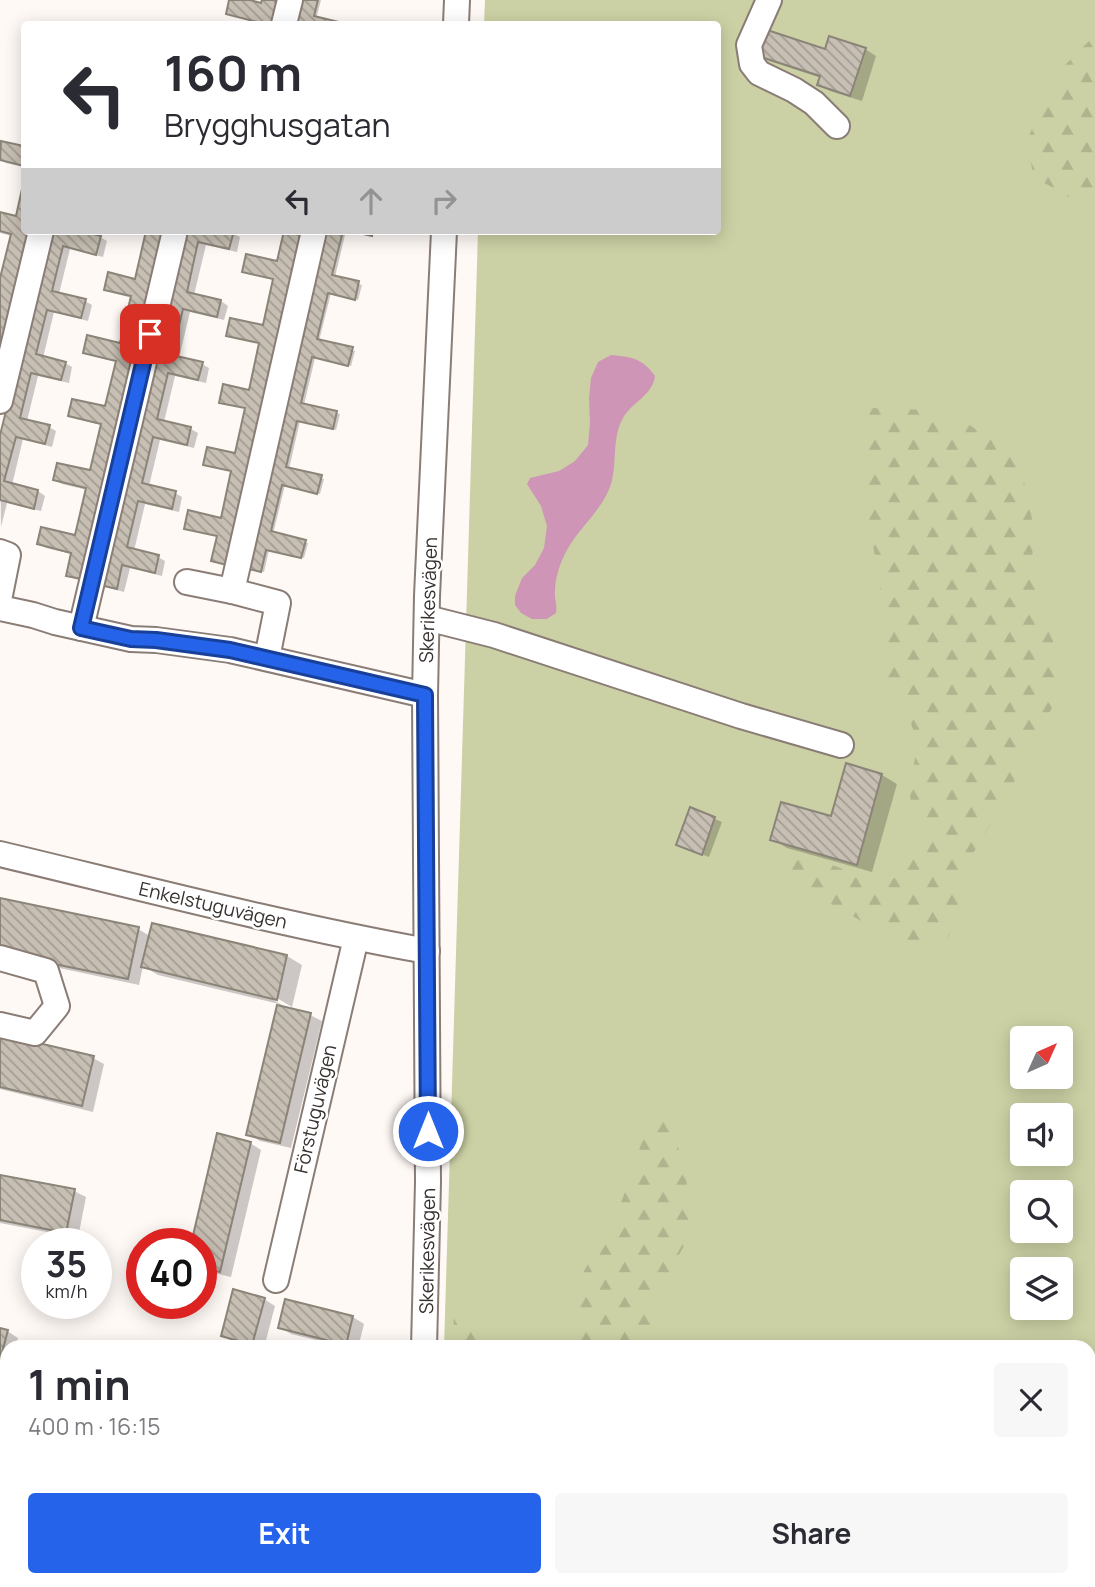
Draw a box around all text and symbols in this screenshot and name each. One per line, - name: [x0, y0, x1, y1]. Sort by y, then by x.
- text: 160 m: [164, 39, 302, 106]
- icon: left: [49, 49, 140, 140]
- text: Brygghusgatan: [164, 103, 390, 147]
- icon: left: [279, 182, 317, 220]
- icon: ahead: [352, 182, 390, 220]
- icon: right: [425, 182, 463, 220]
- pin: [120, 304, 180, 364]
- icon: arrive: [131, 315, 169, 353]
- street label: Skerikesvägen: [413, 536, 443, 664]
- street label: Enkelstuguvägen: [136, 875, 290, 935]
- north arrow: [1010, 1026, 1073, 1088]
- map controls: [1010, 1026, 1073, 1320]
- street label: Förstuguvägen: [288, 1042, 342, 1176]
- position arrow: [391, 1094, 465, 1168]
- button: sound: [1010, 1103, 1073, 1166]
- button: search: [1010, 1180, 1073, 1243]
- street label: Skerikesvägen: [413, 1188, 441, 1314]
- speed limit sign: 40: [126, 1228, 217, 1319]
- text: 35: [46, 1240, 87, 1288]
- button: layers: [1010, 1257, 1073, 1320]
- text: km/h: [46, 1279, 87, 1303]
- text: 1 min: [28, 1355, 131, 1413]
- button: close: [994, 1363, 1068, 1437]
- text: 400 m · 16:15: [28, 1410, 161, 1442]
- button: Exit: [28, 1493, 541, 1573]
- button: Share: [555, 1493, 1068, 1573]

